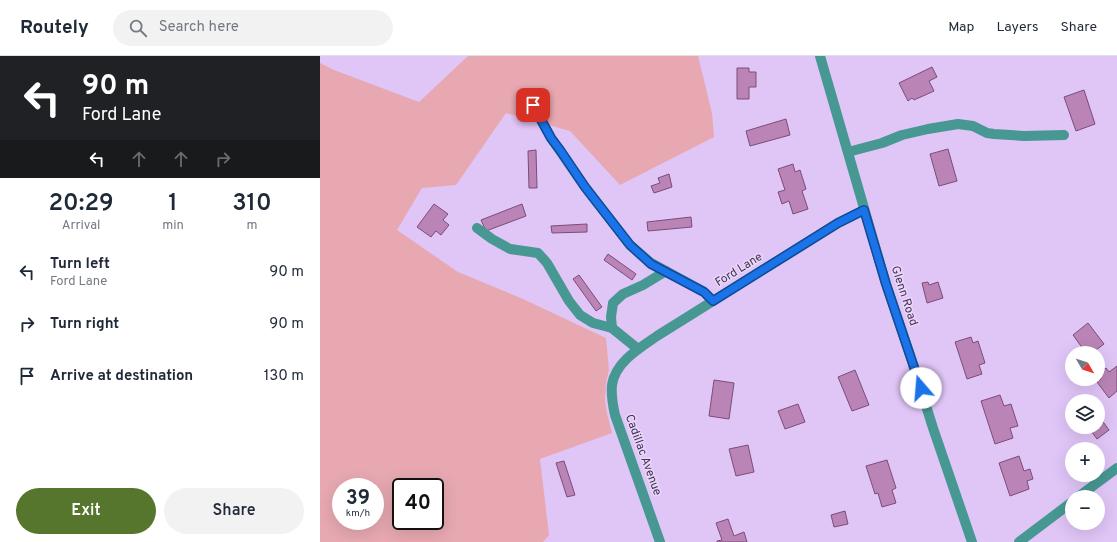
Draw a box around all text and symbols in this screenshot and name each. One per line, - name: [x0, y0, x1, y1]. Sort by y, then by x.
- search box: [113, 10, 393, 46]
- text: Routely: [20, 16, 89, 40]
- icon: search: [127, 17, 149, 39]
- text: Search here: [159, 18, 239, 37]
- text: Map: [948, 19, 974, 36]
- text: Layers: [996, 19, 1038, 36]
- text: Share: [1060, 19, 1097, 36]
- text: 90 m: [82, 69, 149, 105]
- icon: left: [16, 72, 68, 124]
- pin: [516, 88, 550, 122]
- icon: arrive: [522, 94, 544, 116]
- text: Ford Lane: [82, 104, 161, 127]
- icon: left: [86, 148, 108, 170]
- icon: ahead: [128, 148, 150, 170]
- icon: ahead: [170, 148, 192, 170]
- icon: right: [212, 148, 234, 170]
- text: 20:29: [48, 189, 114, 219]
- text: 1: [168, 189, 178, 219]
- text: 310: [232, 189, 272, 219]
- text: Arrival: [62, 218, 100, 234]
- text: min: [162, 218, 184, 234]
- text: m: [246, 218, 257, 234]
- street label: Ford Lane: [712, 249, 766, 291]
- text: Turn left: [50, 255, 110, 274]
- icon: left: [16, 261, 38, 283]
- text: 90 m: [269, 263, 304, 282]
- street label: Glenn Road: [887, 264, 921, 328]
- text: Ford Lane: [50, 274, 107, 290]
- icon: right: [16, 313, 38, 335]
- text: Turn right: [50, 315, 119, 334]
- text: 90 m: [269, 315, 304, 334]
- north arrow: [1065, 346, 1105, 386]
- map controls: [1065, 346, 1105, 530]
- icon: arrive: [16, 365, 38, 387]
- text: Arrive at destination: [50, 367, 193, 386]
- text: 130 m: [264, 367, 304, 386]
- position arrow: [900, 367, 942, 409]
- button: layers: [1065, 394, 1105, 434]
- street label: Cadillac Avenue: [621, 412, 665, 498]
- button: +: [1065, 442, 1105, 482]
- speed limit sign: 40: [392, 478, 444, 530]
- text: 39: [346, 486, 370, 512]
- button: Exit: [16, 488, 156, 534]
- button: Share: [164, 488, 304, 534]
- button: −: [1065, 490, 1105, 530]
- text: km/h: [346, 507, 370, 520]

